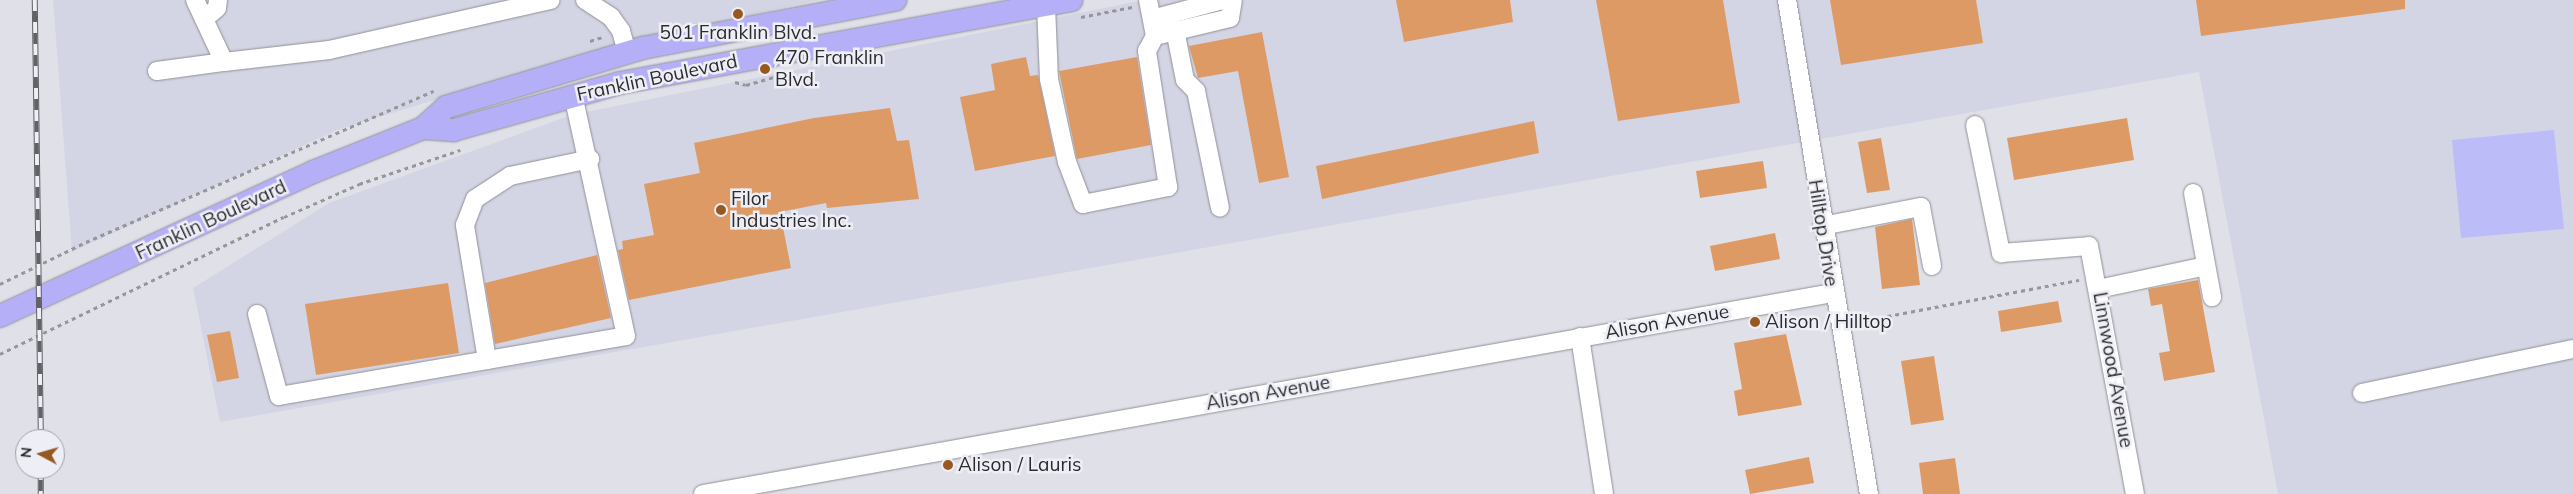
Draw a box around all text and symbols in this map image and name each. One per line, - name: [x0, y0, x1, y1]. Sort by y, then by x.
- marker: 501 Franklin Blvd.: [732, 8, 744, 20]
- place label: 501 Franklin Blvd.: [659, 22, 817, 44]
- place label: 470 Franklin Blvd.: [775, 47, 884, 91]
- street label: Franklin Boulevard: [575, 50, 739, 106]
- marker: 470 Franklin Blvd.: [759, 63, 771, 75]
- street label: Franklin Boulevard: [132, 175, 290, 265]
- street label: Hilltop Drive: [1803, 178, 1843, 288]
- place label: Filor Industries Inc.: [731, 188, 852, 232]
- marker: Filor Industries Inc.: [715, 204, 727, 216]
- street label: Linnwood Avenue: [2088, 290, 2138, 450]
- street label: Alison Avenue: [1603, 300, 1731, 344]
- place label: Alison / Hilltop: [1765, 311, 1892, 333]
- marker: Alison / Hilltop: [1749, 316, 1761, 328]
- street label: Alison Avenue: [1204, 371, 1332, 415]
- north arrow: [15, 429, 65, 479]
- text: N: [17, 446, 36, 459]
- place label: Alison / Lauris: [958, 454, 1081, 476]
- marker: Alison / Lauris: [942, 459, 954, 471]

